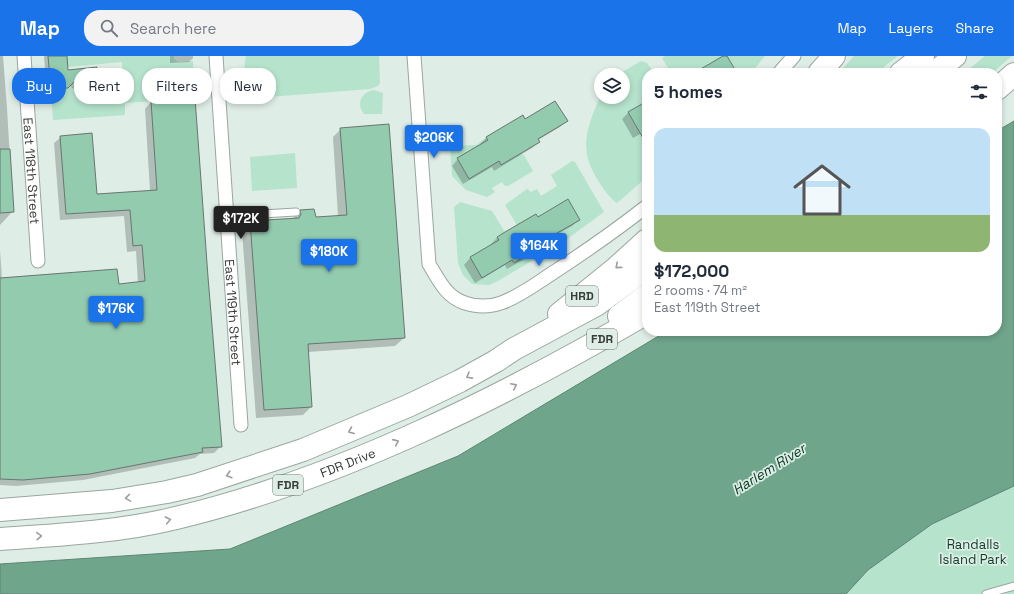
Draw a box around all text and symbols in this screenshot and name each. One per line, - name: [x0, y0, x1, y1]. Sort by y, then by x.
- search box: [84, 10, 364, 46]
- text: Map: [20, 16, 60, 41]
- icon: search: [98, 17, 120, 39]
- text: Search here: [130, 19, 216, 38]
- text: Map: [837, 19, 867, 37]
- text: Layers: [889, 19, 933, 37]
- text: Share: [955, 19, 994, 37]
- chip: Buy: [12, 68, 66, 104]
- chip: Rent: [74, 68, 134, 104]
- chip: Filters: [142, 68, 212, 104]
- chip: New: [220, 68, 276, 104]
- map controls: [594, 68, 630, 104]
- button: layers: [594, 68, 630, 104]
- text: 5 homes: [654, 81, 723, 103]
- icon: filters: [968, 81, 990, 103]
- street label: East 118th Street: [20, 117, 44, 225]
- pin: $206K: [406, 125, 462, 159]
- text: $206K: [414, 129, 454, 146]
- icon: home: [786, 154, 858, 226]
- pin: $172K: [213, 206, 269, 240]
- text: $172K: [223, 210, 259, 227]
- pin: $164K: [511, 233, 567, 267]
- text: $164K: [520, 237, 558, 254]
- pin: $180K: [301, 239, 357, 273]
- text: $180K: [310, 243, 348, 260]
- street label: East 119th Street: [221, 259, 245, 366]
- text: $172,000: [654, 260, 729, 282]
- one-way arrow: [615, 262, 623, 269]
- text: 2 rooms · 74 m²: [654, 282, 747, 299]
- road number: HRD: [566, 286, 598, 306]
- pin: $176K: [88, 296, 144, 330]
- text: East 119th Street: [654, 299, 761, 316]
- text: $176K: [97, 300, 135, 317]
- road number: FDR: [587, 329, 617, 349]
- one-way arrow: [466, 371, 473, 379]
- one-way arrow: [509, 383, 517, 391]
- one-way arrow: [347, 426, 354, 434]
- water label: Harlem River: [729, 438, 810, 499]
- one-way arrow: [392, 439, 400, 447]
- street label: FDR Drive: [317, 444, 378, 481]
- one-way arrow: [225, 470, 232, 479]
- road number: FDR: [273, 475, 303, 495]
- one-way arrow: [125, 494, 131, 502]
- one-way arrow: [165, 516, 171, 524]
- one-way arrow: [36, 531, 42, 540]
- park label: Randalls Island Park: [939, 536, 1007, 568]

